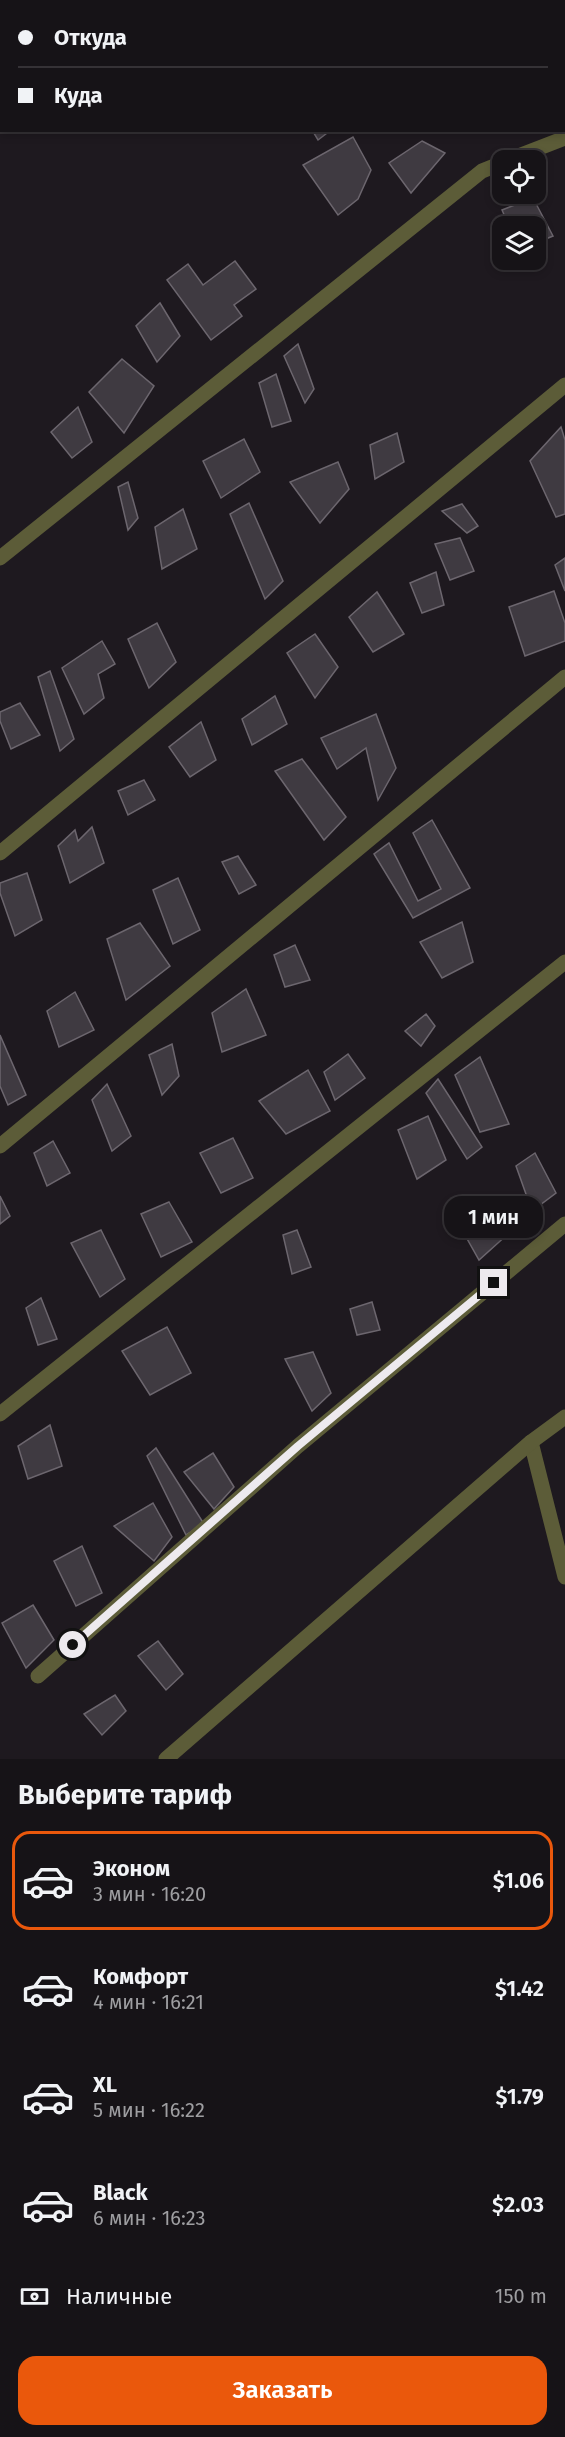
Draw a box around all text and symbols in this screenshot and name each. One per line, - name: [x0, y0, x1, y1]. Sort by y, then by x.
- text: Откуда: [54, 24, 127, 51]
- text: Куда: [54, 82, 103, 109]
- map controls: [492, 150, 546, 270]
- button: locate: [492, 150, 546, 204]
- button: layers: [492, 216, 546, 270]
- callout: 1 мин: [444, 1196, 544, 1238]
- text: 1 мин: [468, 1205, 519, 1229]
- route end: [480, 1269, 507, 1296]
- route start: [59, 1631, 86, 1658]
- text: Выберите тариф: [18, 1779, 232, 1811]
- icon: car: [21, 1854, 75, 1908]
- text: Эконом: [93, 1855, 170, 1882]
- text: $1.06: [493, 1867, 544, 1894]
- text: 3 мин · 16:20: [93, 1882, 206, 1906]
- icon: car: [21, 1962, 75, 2016]
- text: Комфорт: [93, 1963, 188, 1990]
- text: $1.42: [495, 1975, 544, 2002]
- text: 4 мин · 16:21: [93, 1990, 204, 2014]
- icon: car: [21, 2070, 75, 2124]
- text: XL: [93, 2071, 117, 2098]
- text: $1.79: [495, 2083, 544, 2110]
- text: 5 мин · 16:22: [93, 2098, 205, 2122]
- icon: car: [21, 2178, 75, 2232]
- text: Black: [93, 2179, 148, 2206]
- text: $2.03: [492, 2191, 544, 2218]
- text: 6 мин · 16:23: [93, 2206, 206, 2230]
- icon: cash: [18, 2280, 51, 2313]
- text: Наличные: [66, 2283, 172, 2310]
- text: 150 m: [495, 2284, 547, 2308]
- button: Заказать: [18, 2356, 547, 2425]

